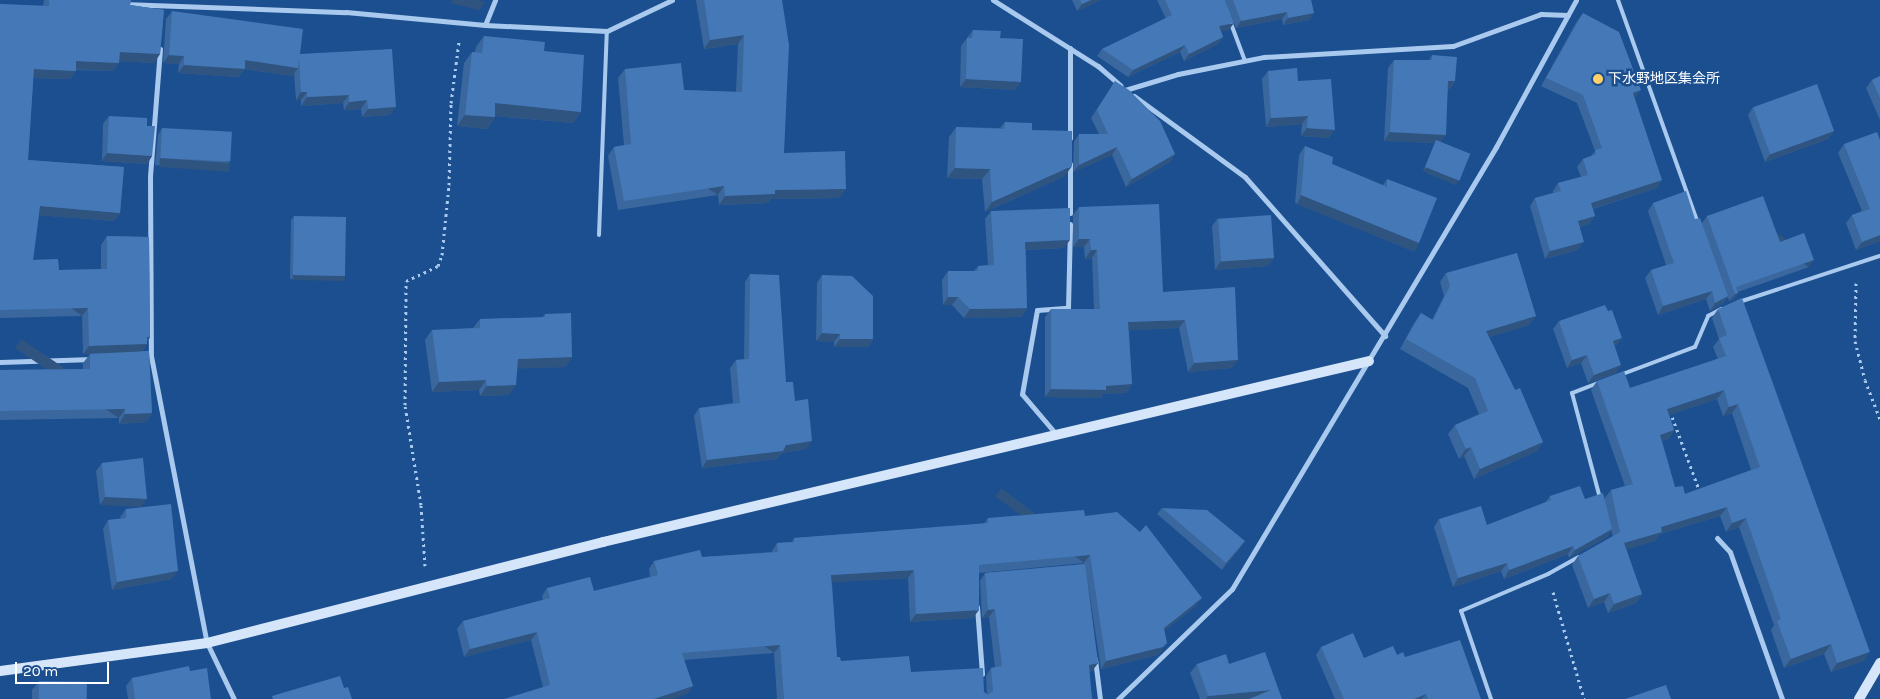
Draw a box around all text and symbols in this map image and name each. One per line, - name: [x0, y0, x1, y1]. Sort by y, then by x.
- place label: 下水野地区集会所: [1608, 71, 1720, 87]
- marker: 下水野地区集会所: [1592, 73, 1604, 85]
- scale bar: [18, 652, 111, 684]
- text: 20 m: [23, 662, 58, 680]

